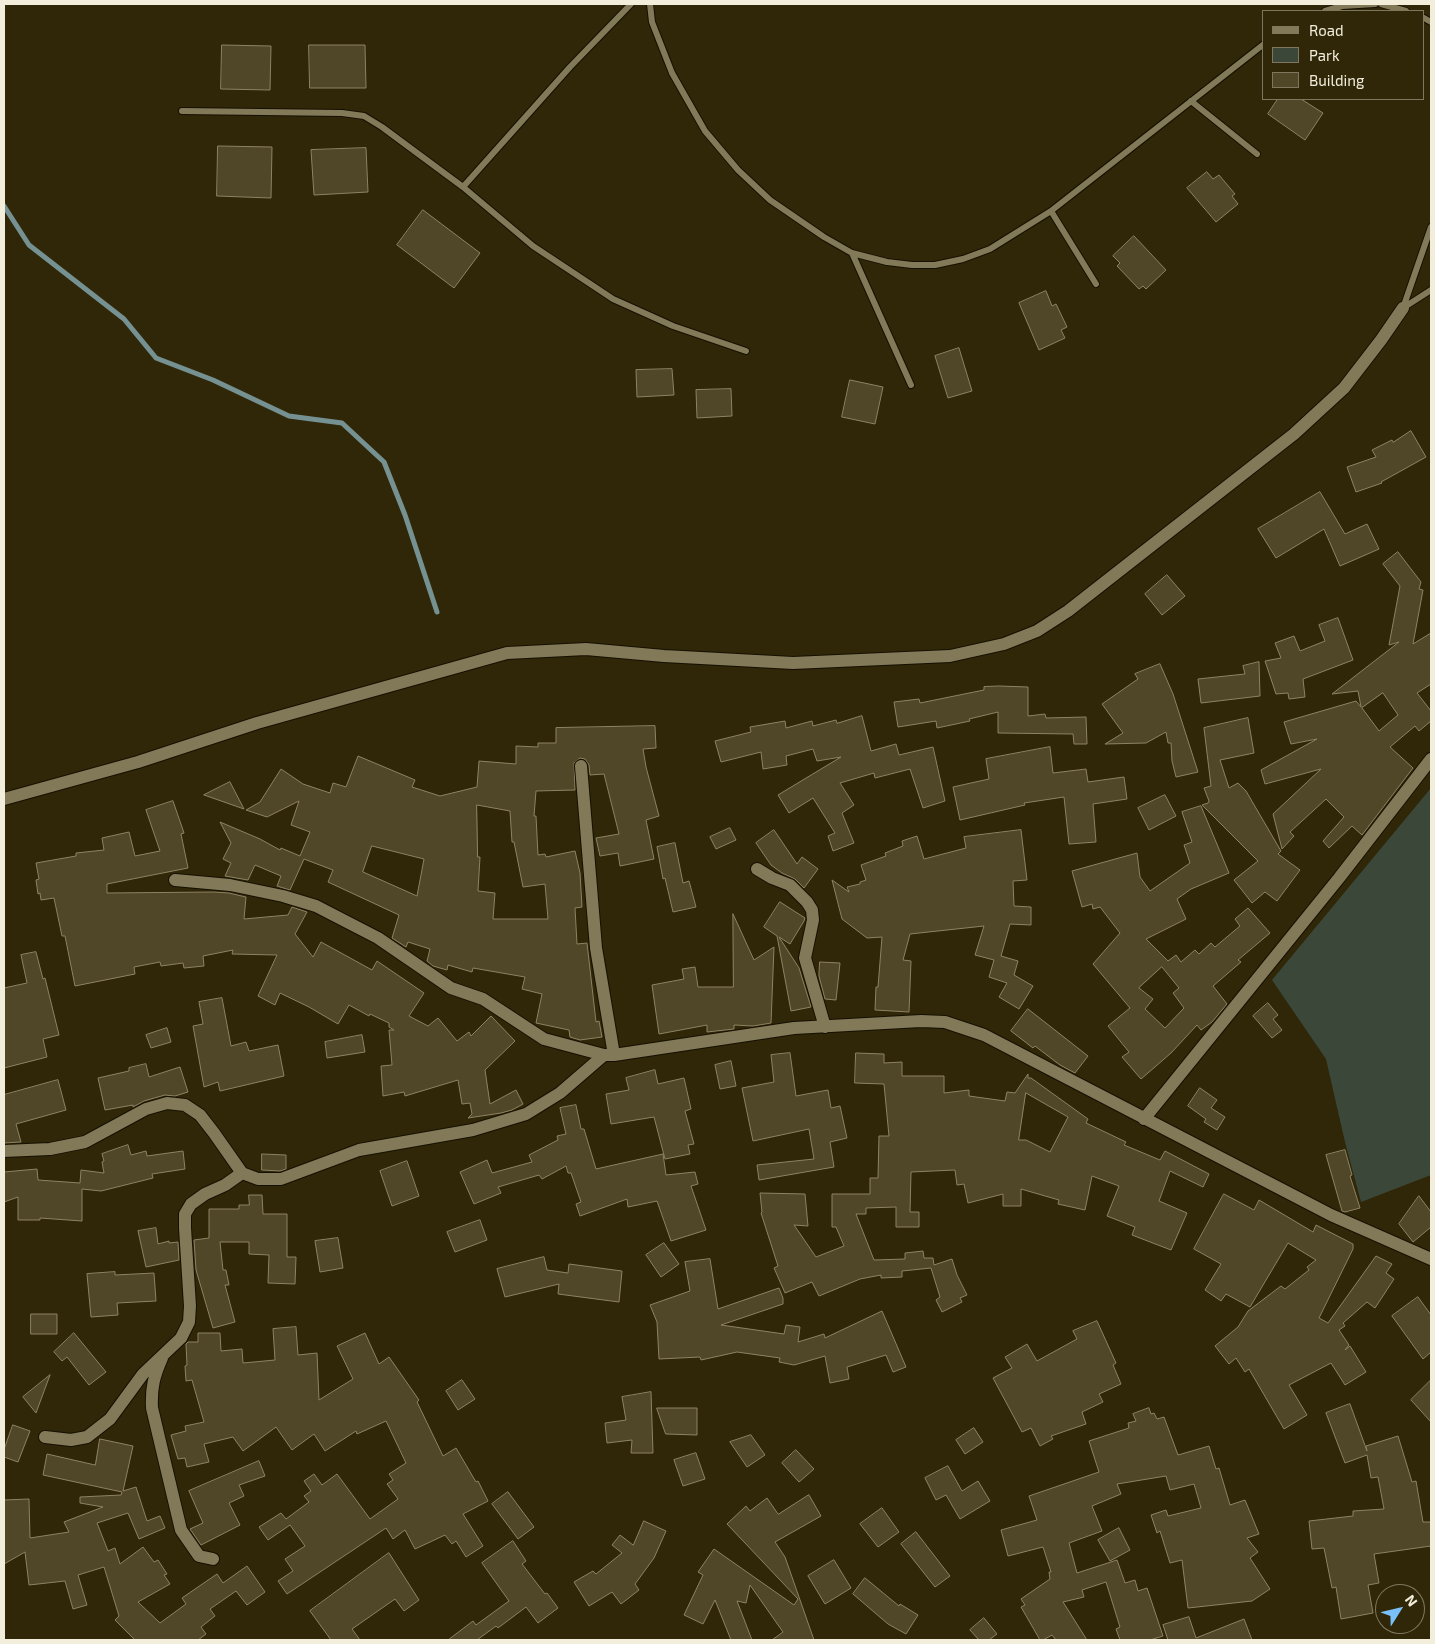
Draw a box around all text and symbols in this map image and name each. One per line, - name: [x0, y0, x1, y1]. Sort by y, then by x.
- legend: [1262, 10, 1425, 100]
- text: Road: [1309, 21, 1344, 39]
- text: Park: [1309, 46, 1340, 64]
- text: Building: [1309, 71, 1364, 89]
- north arrow: [1375, 1584, 1425, 1634]
- text: N: [1402, 1591, 1422, 1610]

